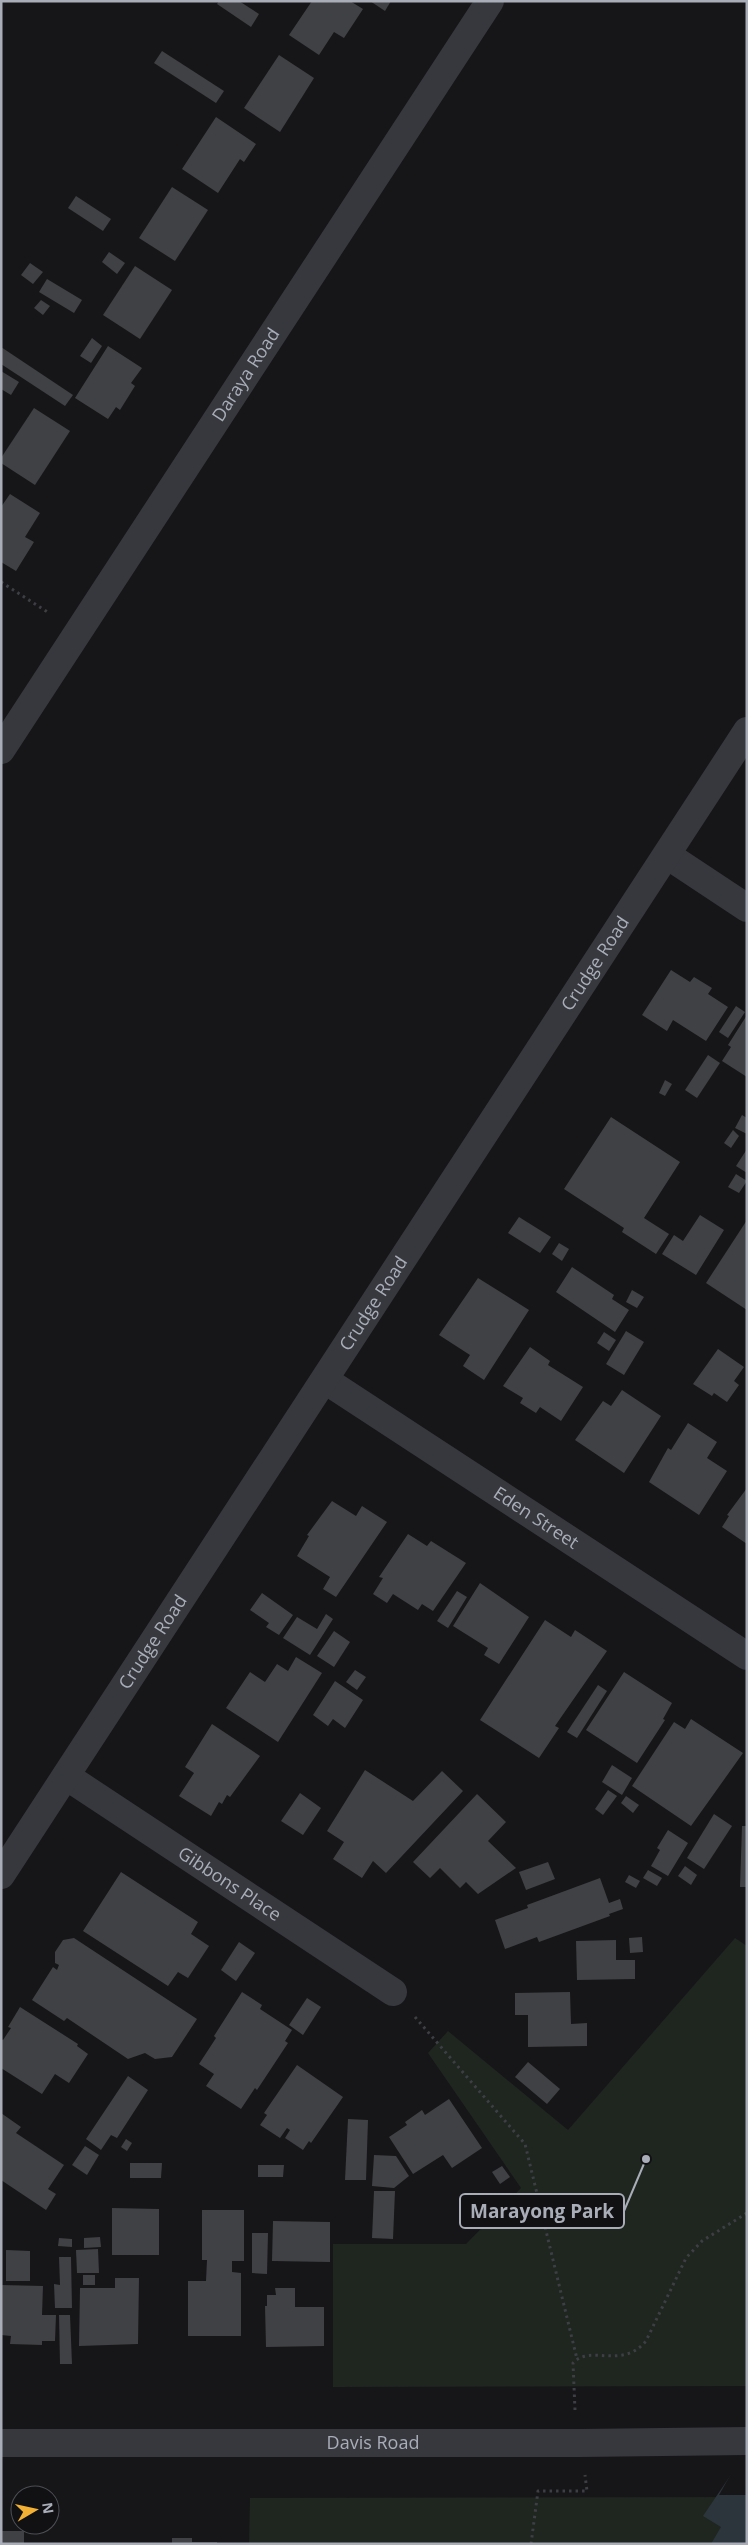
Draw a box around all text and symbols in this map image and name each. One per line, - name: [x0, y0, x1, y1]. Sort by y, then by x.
- street label: Daraya Road: [206, 323, 284, 426]
- street label: Crudge Road: [555, 911, 634, 1015]
- street label: Crudge Road: [333, 1251, 412, 1355]
- street label: Eden Street: [489, 1480, 584, 1554]
- street label: Crudge Road: [112, 1590, 192, 1694]
- street label: Gibbons Place: [174, 1840, 286, 1926]
- callout: Marayong Park: [460, 2194, 624, 2228]
- text: Marayong Park: [470, 2198, 614, 2224]
- street label: Davis Road: [327, 2430, 419, 2454]
- north arrow: [10, 2485, 60, 2535]
- text: N: [38, 2501, 59, 2515]

